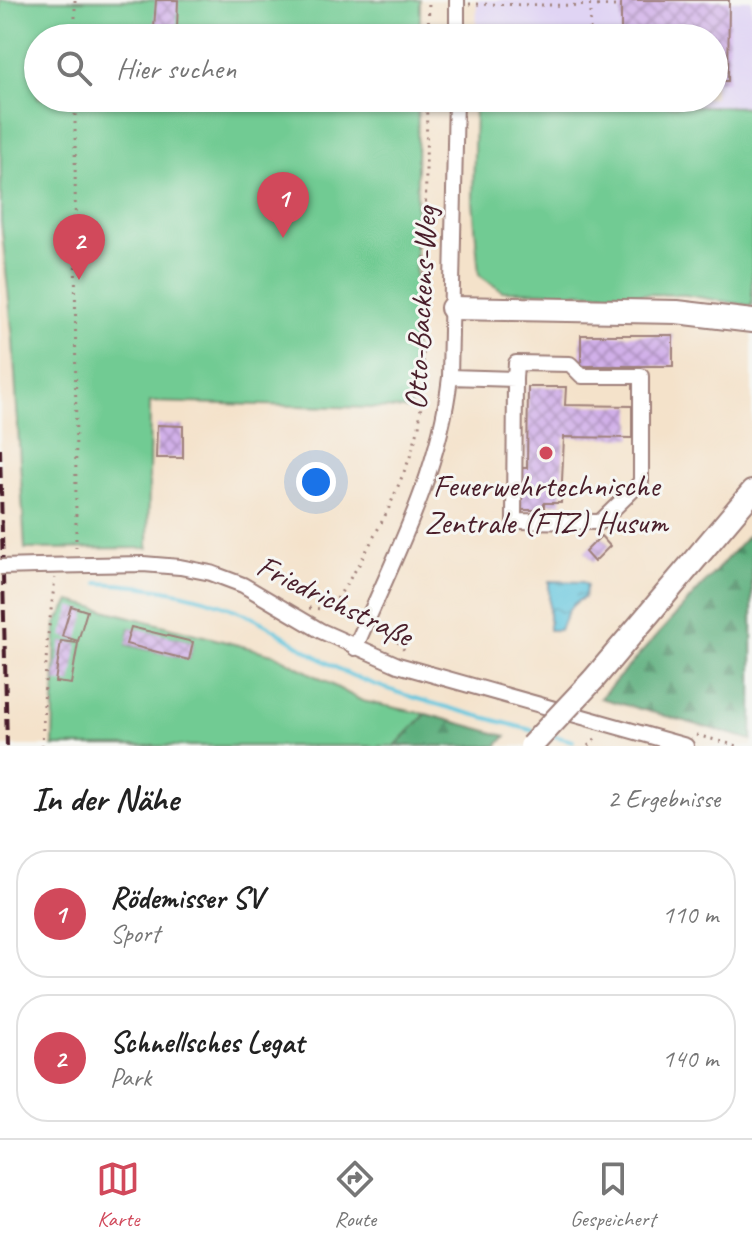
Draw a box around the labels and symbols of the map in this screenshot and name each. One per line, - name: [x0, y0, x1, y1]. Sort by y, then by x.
- pin: 1: [257, 172, 309, 238]
- street label: Otto-Backens-Weg: [395, 203, 446, 411]
- pin: 2: [53, 214, 105, 280]
- marker: Feuerwehrtechnische Zentrale (FTZ) Husum: [537, 444, 555, 462]
- your location: [296, 462, 336, 502]
- place label: Feuerwehrtechnische Zentrale (FTZ) Husum: [424, 465, 670, 543]
- street label: Friedrichstraße: [250, 545, 422, 657]

